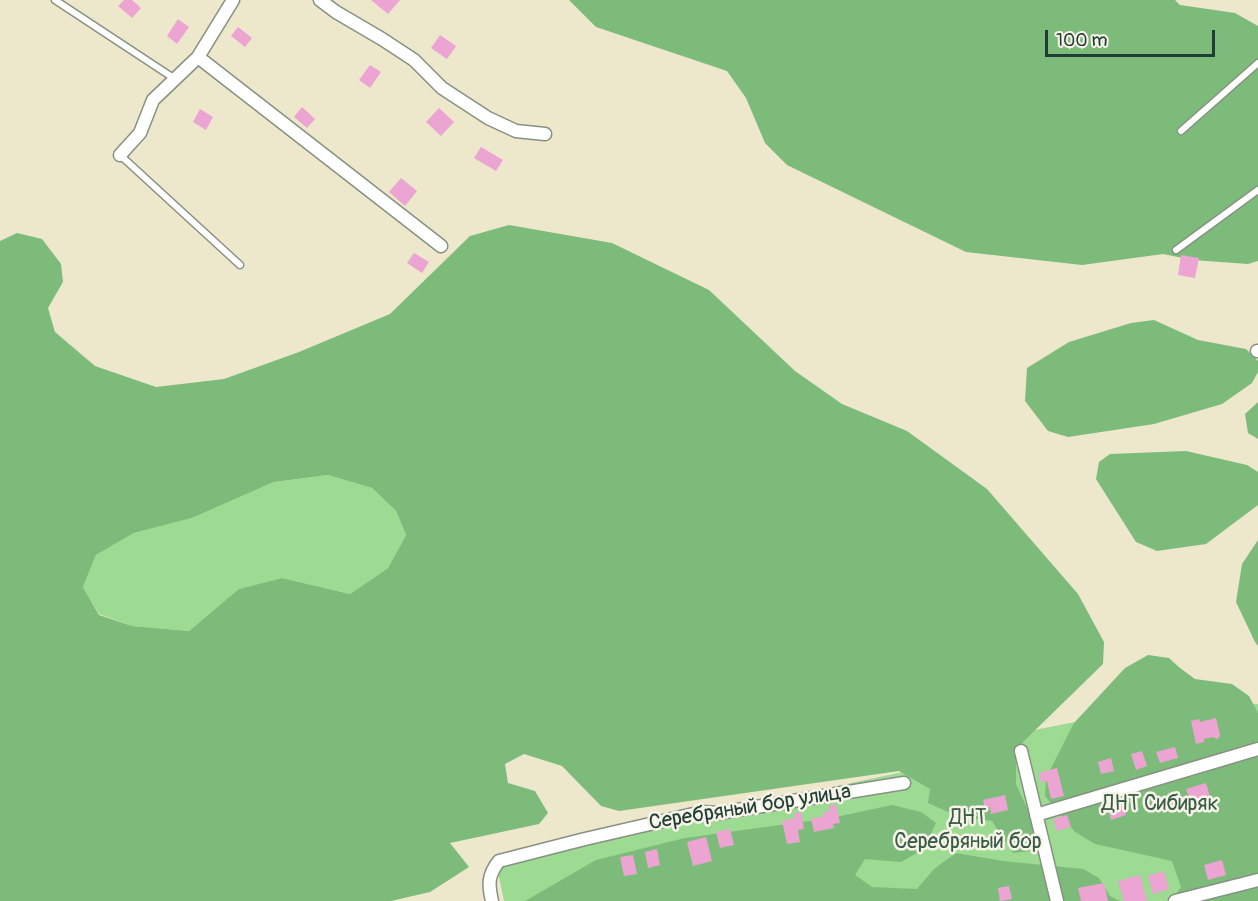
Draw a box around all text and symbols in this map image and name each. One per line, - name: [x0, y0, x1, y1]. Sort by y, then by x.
- scale bar: [1048, 18, 1218, 56]
- text: 100 m: [1056, 29, 1108, 52]
- street label: Серебряный бор улица: [647, 780, 853, 836]
- park label: ДНТ Сибиряк: [1102, 792, 1218, 818]
- park label: ДНТ Серебряный бор: [894, 806, 1042, 856]

